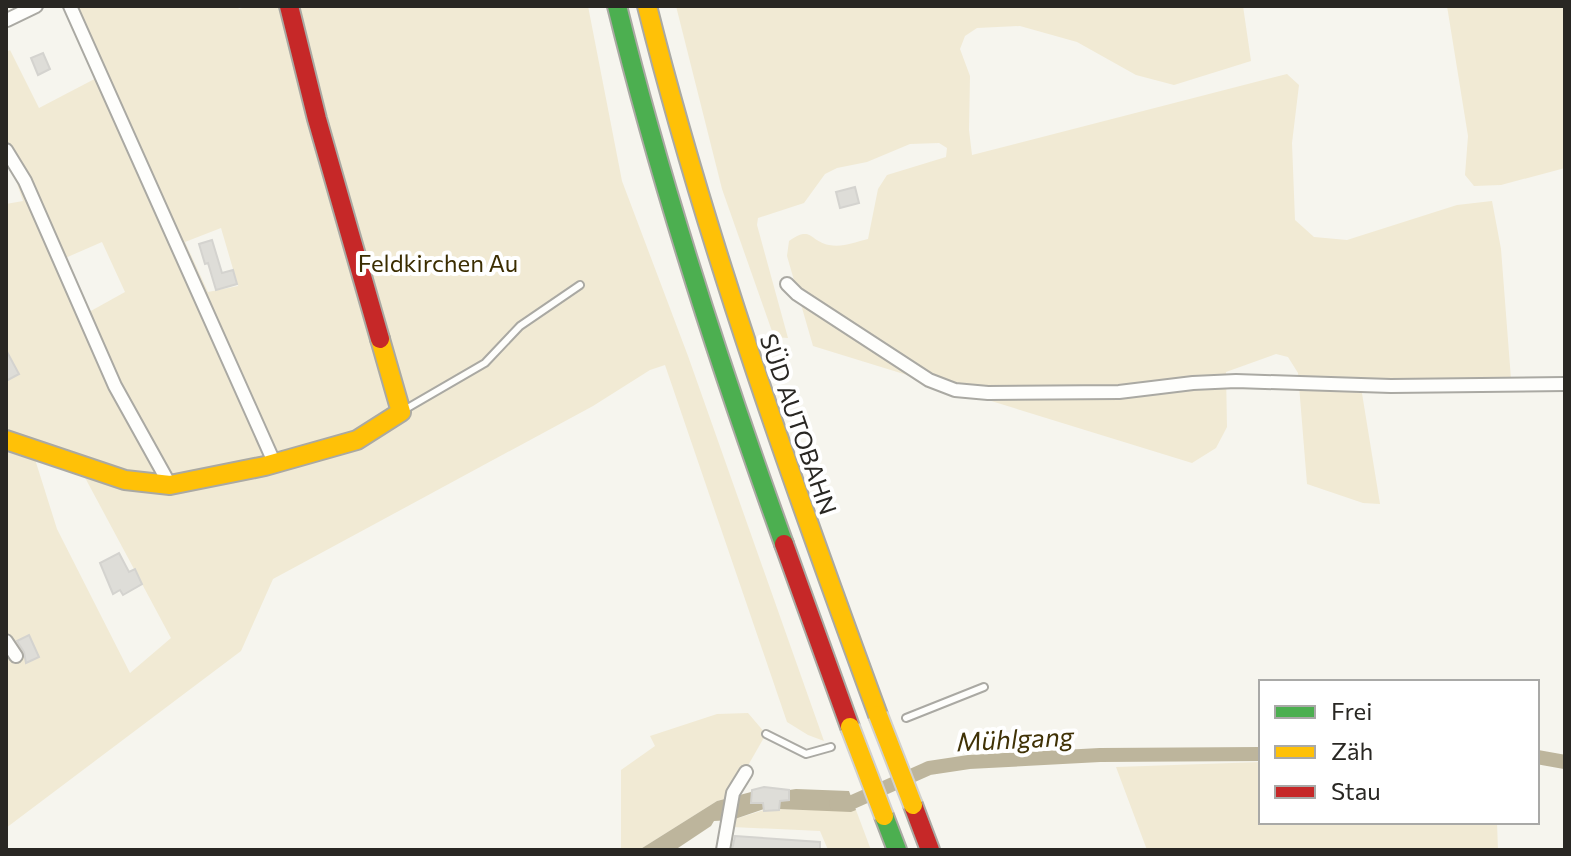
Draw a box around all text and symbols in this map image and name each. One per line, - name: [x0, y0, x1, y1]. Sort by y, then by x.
- park label: Feldkirchen Au: [358, 248, 518, 277]
- street label: SÜD AUTOBAHN: [754, 330, 844, 518]
- legend: [1259, 680, 1539, 824]
- text: Frei: [1331, 696, 1372, 725]
- water label: Mühlgang: [956, 719, 1075, 757]
- text: Zäh: [1331, 736, 1373, 765]
- text: Stau: [1331, 776, 1381, 805]

